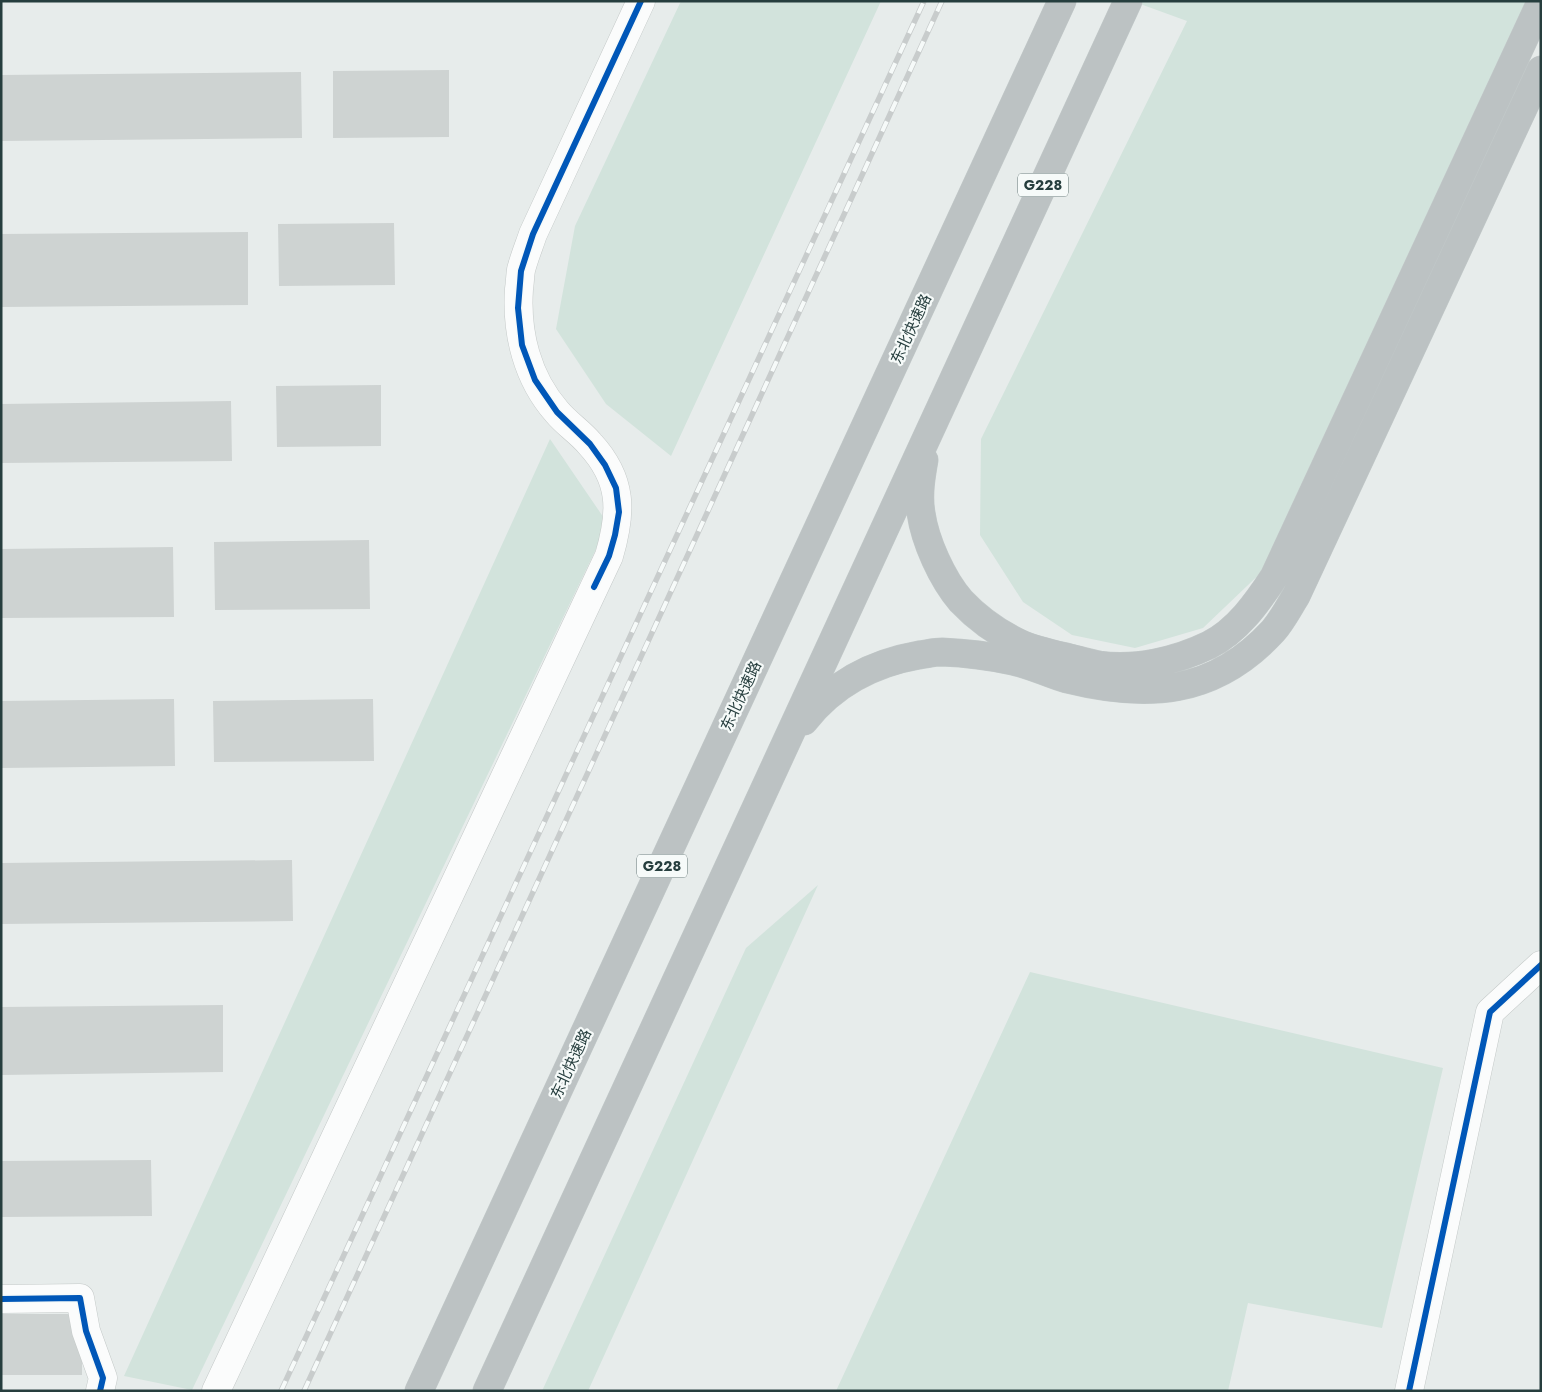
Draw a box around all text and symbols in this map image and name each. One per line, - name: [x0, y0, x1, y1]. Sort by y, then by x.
- road number: G228: [1018, 174, 1068, 196]
- street label: 东北快速路: [885, 290, 937, 368]
- street label: 东北快速路: [715, 657, 767, 735]
- road number: G228: [637, 854, 687, 878]
- street label: 东北快速路: [545, 1025, 597, 1103]

